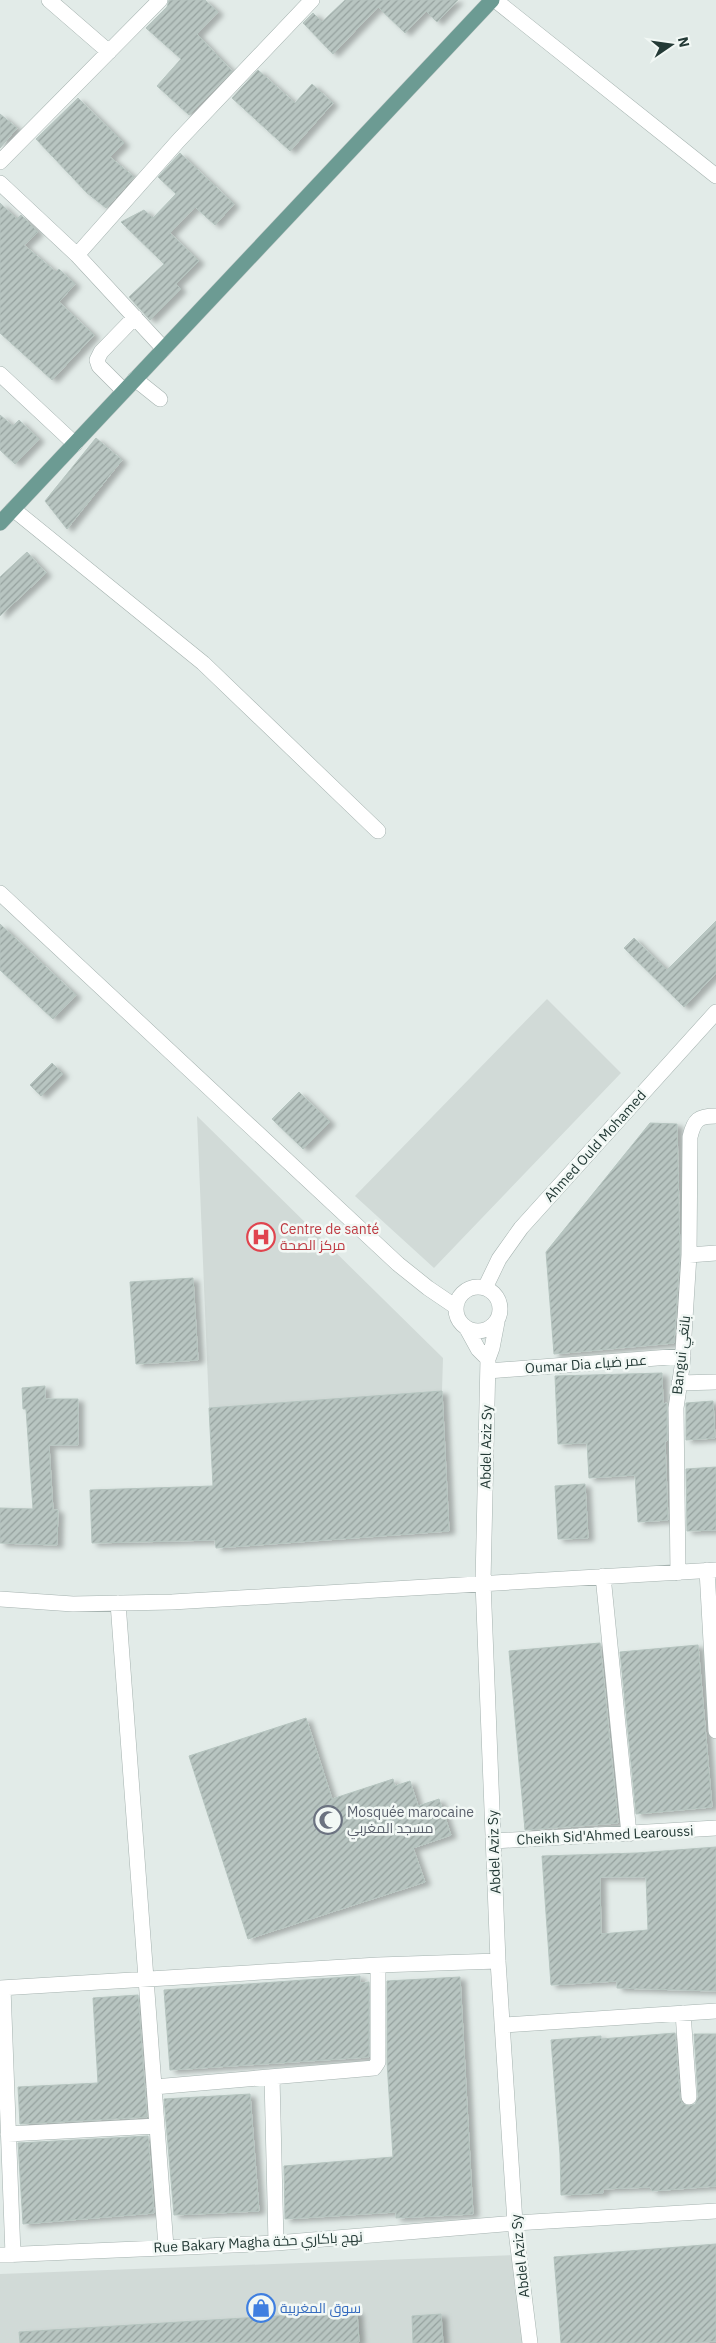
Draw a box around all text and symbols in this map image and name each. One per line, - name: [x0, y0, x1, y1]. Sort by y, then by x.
- north arrow: [646, 20, 696, 70]
- text: N: [674, 35, 694, 49]
- street label: Ahmed Ould Mohamed: [540, 1086, 650, 1206]
- place label: Centre de santé مركز الصحة: [280, 1220, 380, 1254]
- hospital icon: Centre de santé مركز الصحة: [246, 1222, 276, 1252]
- street label: Bangui بانغي: [668, 1314, 697, 1396]
- street label: Oumar Dia عمر ضياء: [524, 1351, 648, 1377]
- street label: Abdel Aziz Sy: [476, 1405, 496, 1489]
- place label: Mosquée marocaine مسجد المغربي: [347, 1803, 474, 1840]
- mosque icon: Mosquée marocaine مسجد المغربي: [313, 1805, 343, 1835]
- street label: Abdel Aziz Sy: [484, 1810, 504, 1894]
- street label: Cheikh Sid'Ahmed Learoussi: [516, 1821, 694, 1849]
- street label: Abdel Aziz Sy: [507, 2213, 533, 2299]
- street label: Rue Bakary Magha نهج باكاري حخة: [153, 2228, 363, 2259]
- shop icon: سوق المغربية: [246, 2293, 276, 2323]
- place label: سوق المغربية: [280, 2299, 361, 2317]

